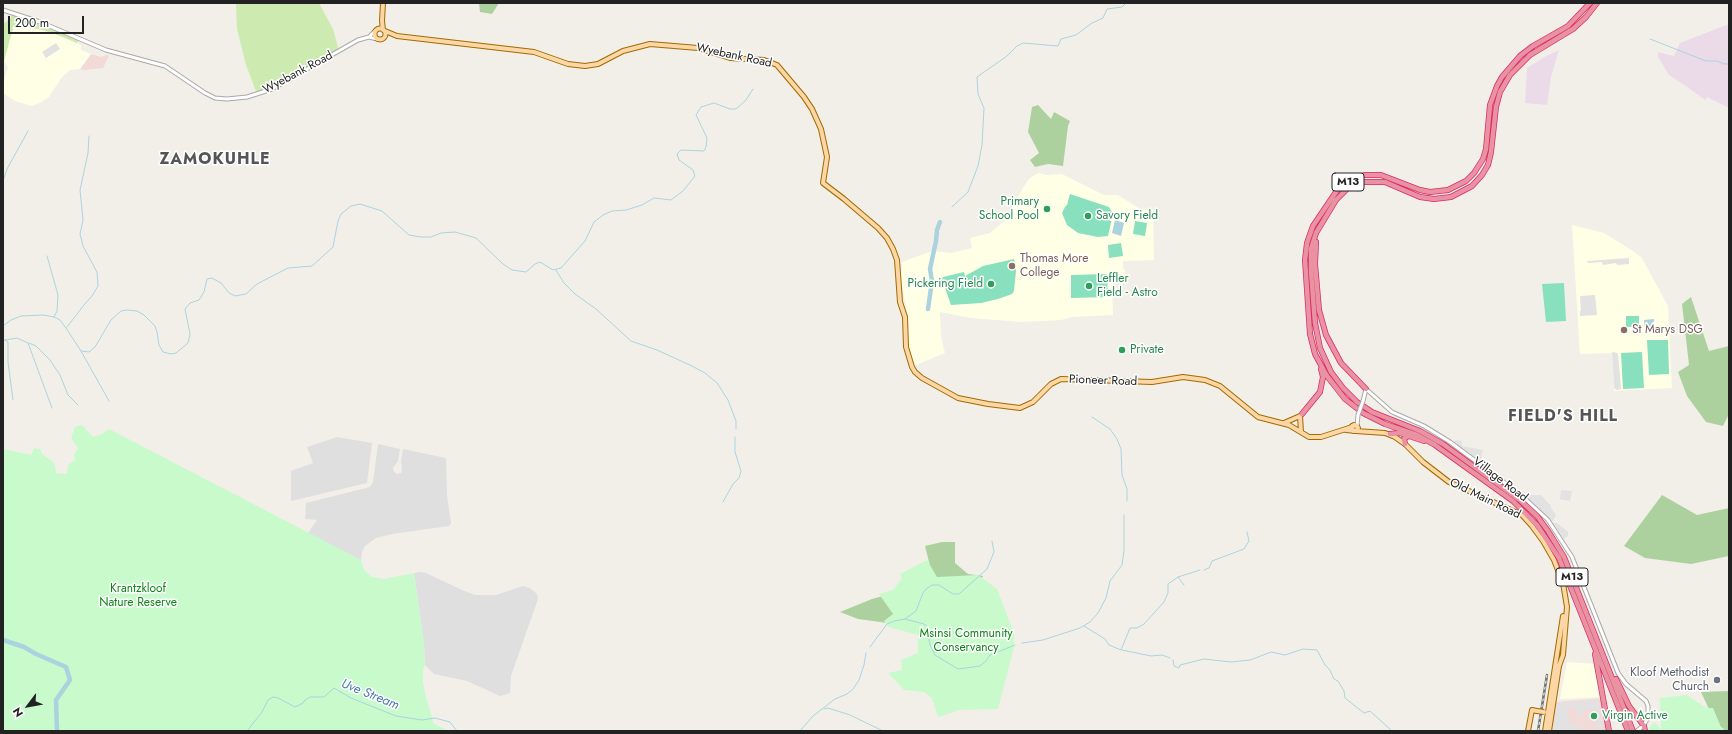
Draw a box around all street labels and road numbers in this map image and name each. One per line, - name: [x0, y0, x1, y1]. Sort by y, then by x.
- street label: Wyebank Road: [695, 41, 773, 71]
- street label: Wyebank Road: [261, 49, 335, 97]
- road number: M13: [1332, 173, 1364, 191]
- street label: Pioneer Road: [1069, 373, 1137, 389]
- street label: Village Road: [1470, 455, 1530, 505]
- street label: Old Main Road: [1447, 476, 1523, 522]
- road number: M13: [1556, 568, 1588, 586]

